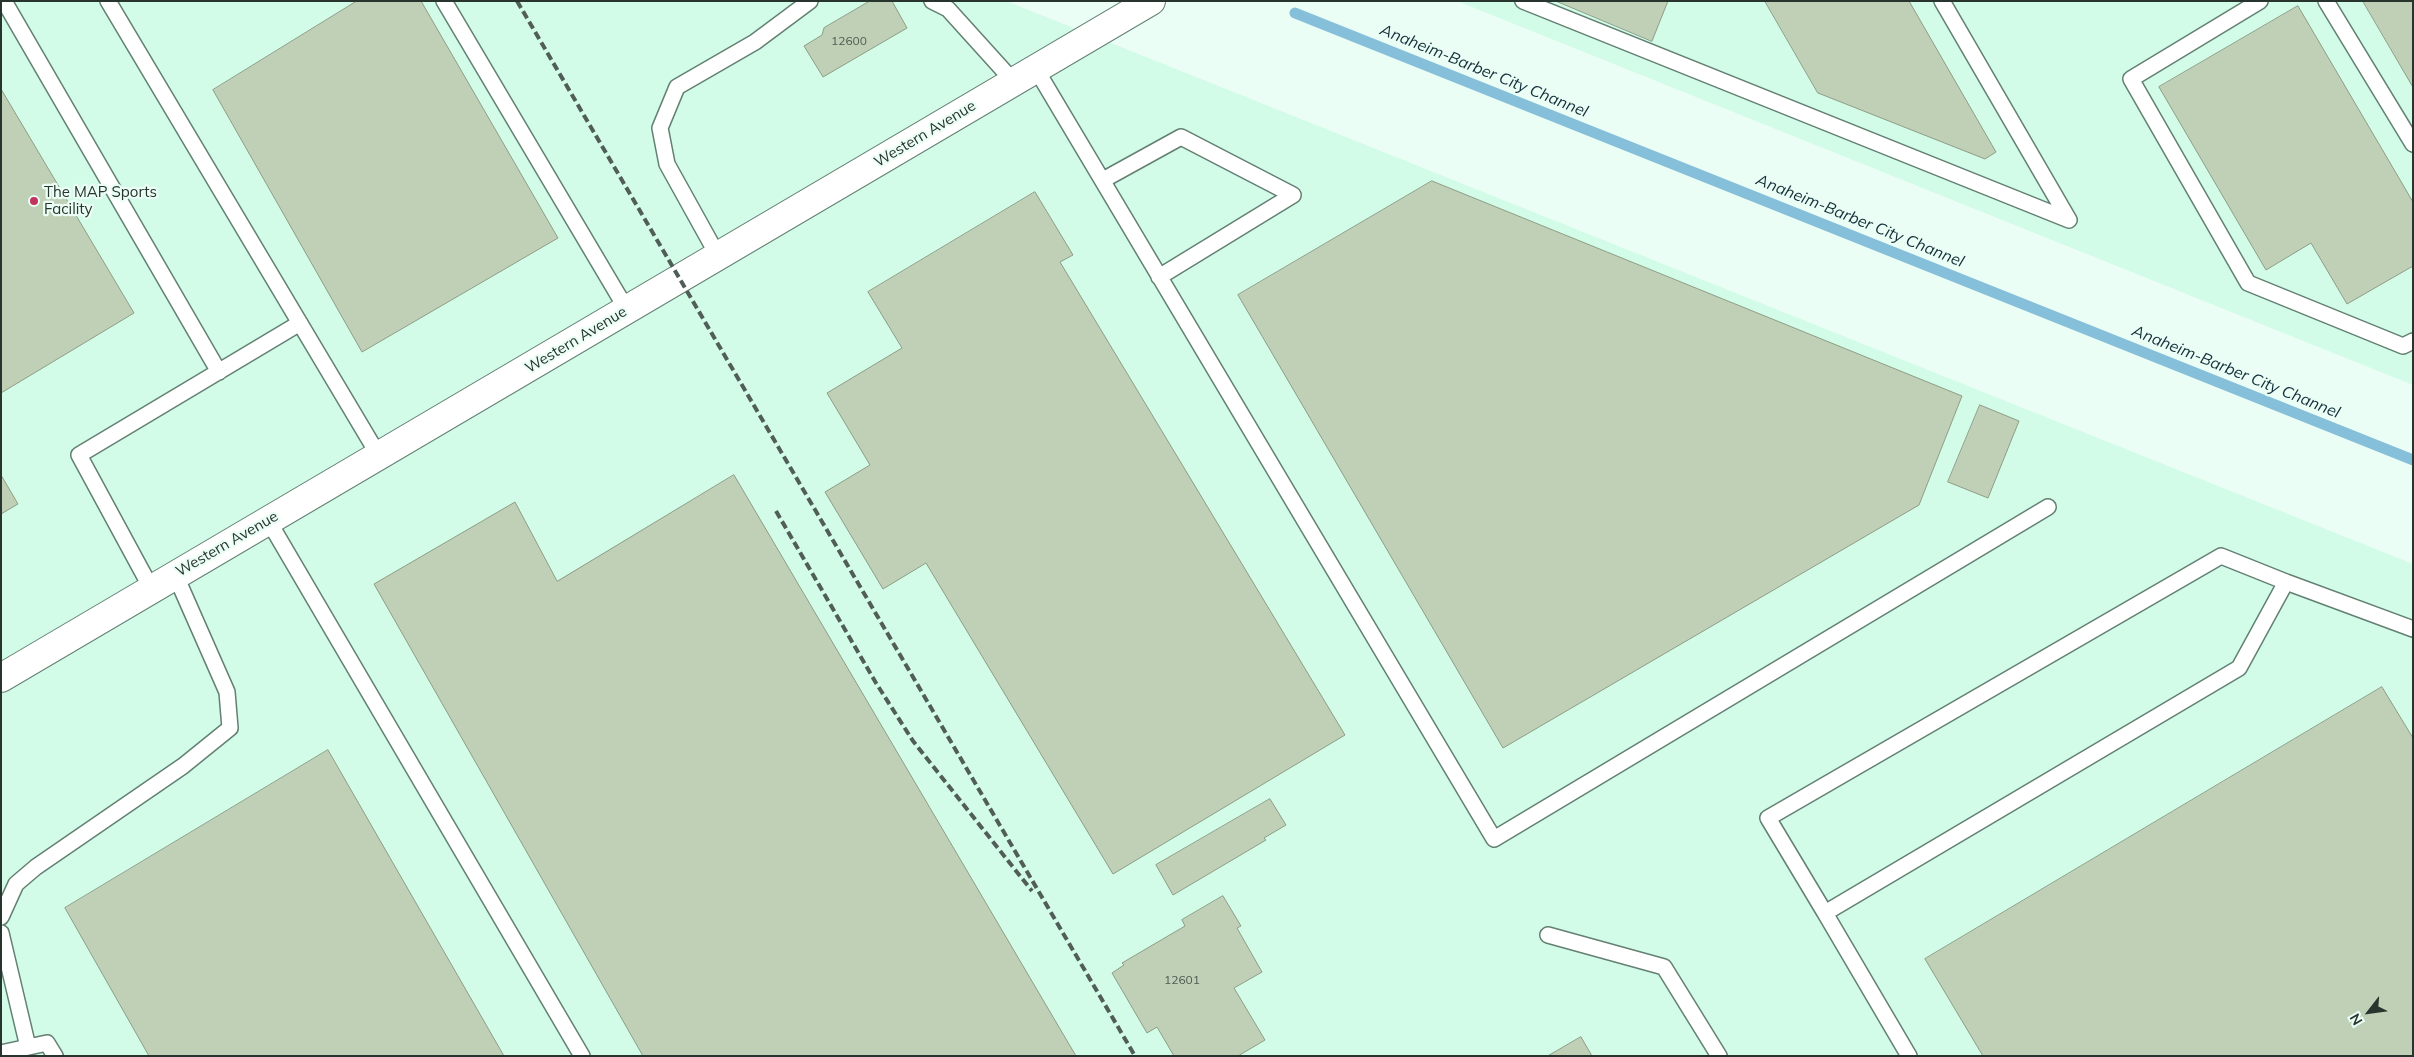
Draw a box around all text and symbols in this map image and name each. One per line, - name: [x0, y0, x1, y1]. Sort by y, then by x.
- water label: Anaheim-Barber City Channel: [1377, 20, 1591, 122]
- house number: 12600: [831, 34, 867, 48]
- street label: Western Avenue: [871, 97, 979, 171]
- water label: Anaheim-Barber City Channel: [1753, 170, 1967, 272]
- place label: The MAP Sports Facility: [44, 183, 157, 218]
- marker: The MAP Sports Facility: [28, 195, 40, 207]
- street label: Western Avenue: [522, 303, 630, 377]
- water label: Anaheim-Barber City Channel: [2129, 321, 2343, 423]
- street label: Western Avenue: [173, 507, 281, 581]
- house number: 12601: [1164, 973, 1200, 987]
- north arrow: [2344, 987, 2394, 1037]
- text: N: [2346, 1010, 2366, 1029]

